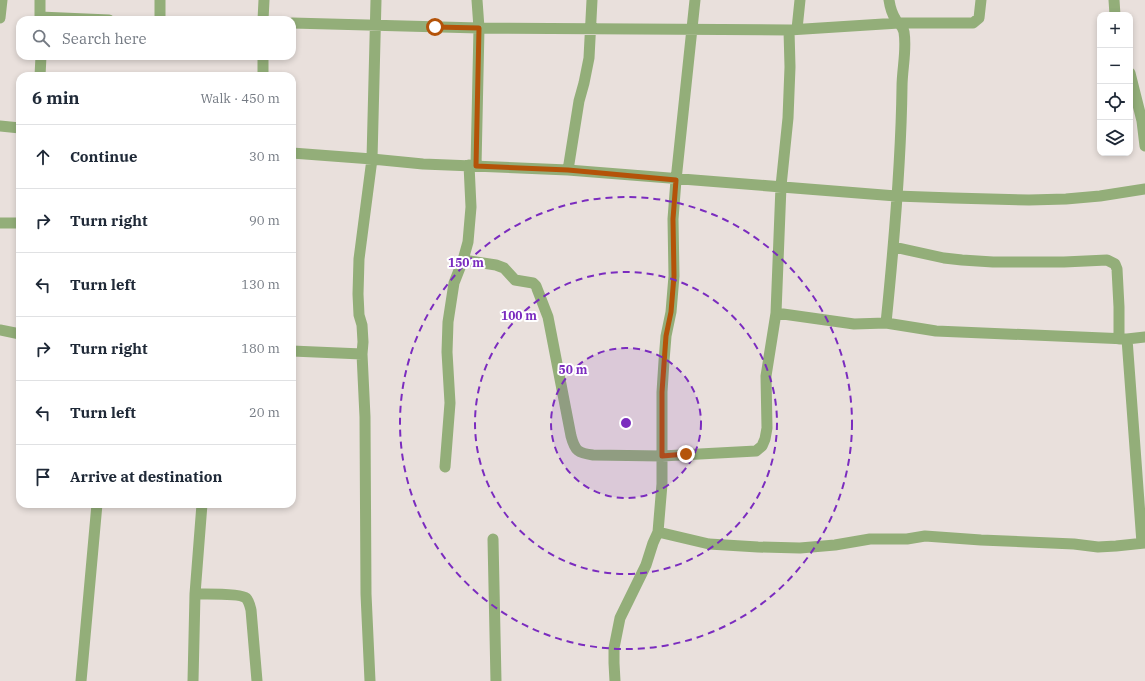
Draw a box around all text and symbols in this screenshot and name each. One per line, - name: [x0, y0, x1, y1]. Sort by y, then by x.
- map controls: [1097, 12, 1133, 156]
- button: +: [1097, 12, 1133, 48]
- search box: [16, 16, 296, 60]
- route start: [426, 18, 444, 36]
- icon: search: [30, 27, 52, 49]
- text: Search here: [62, 29, 147, 48]
- button: −: [1097, 48, 1133, 84]
- button: locate: [1097, 84, 1133, 120]
- text: 6 min: [32, 87, 80, 109]
- text: Walk · 450 m: [201, 90, 280, 107]
- button: layers: [1097, 120, 1133, 156]
- icon: ahead: [32, 146, 54, 168]
- text: Continue: [70, 147, 137, 166]
- text: 30 m: [249, 148, 280, 165]
- icon: right: [32, 210, 54, 232]
- text: Turn right: [70, 211, 148, 230]
- text: 90 m: [249, 212, 280, 229]
- text: 150 m: [448, 255, 484, 270]
- icon: left: [32, 274, 54, 296]
- text: Turn left: [70, 275, 136, 294]
- text: 130 m: [241, 276, 280, 293]
- text: 100 m: [501, 308, 537, 323]
- icon: right: [32, 338, 54, 360]
- text: Turn right: [70, 339, 148, 358]
- text: 180 m: [241, 340, 280, 357]
- text: 50 m: [559, 362, 588, 377]
- icon: left: [32, 402, 54, 424]
- text: Turn left: [70, 403, 136, 422]
- text: 20 m: [249, 404, 280, 421]
- centre of rings: [619, 416, 633, 430]
- route end: [677, 445, 695, 463]
- icon: arrive: [32, 466, 54, 488]
- text: Arrive at destination: [70, 467, 222, 486]

